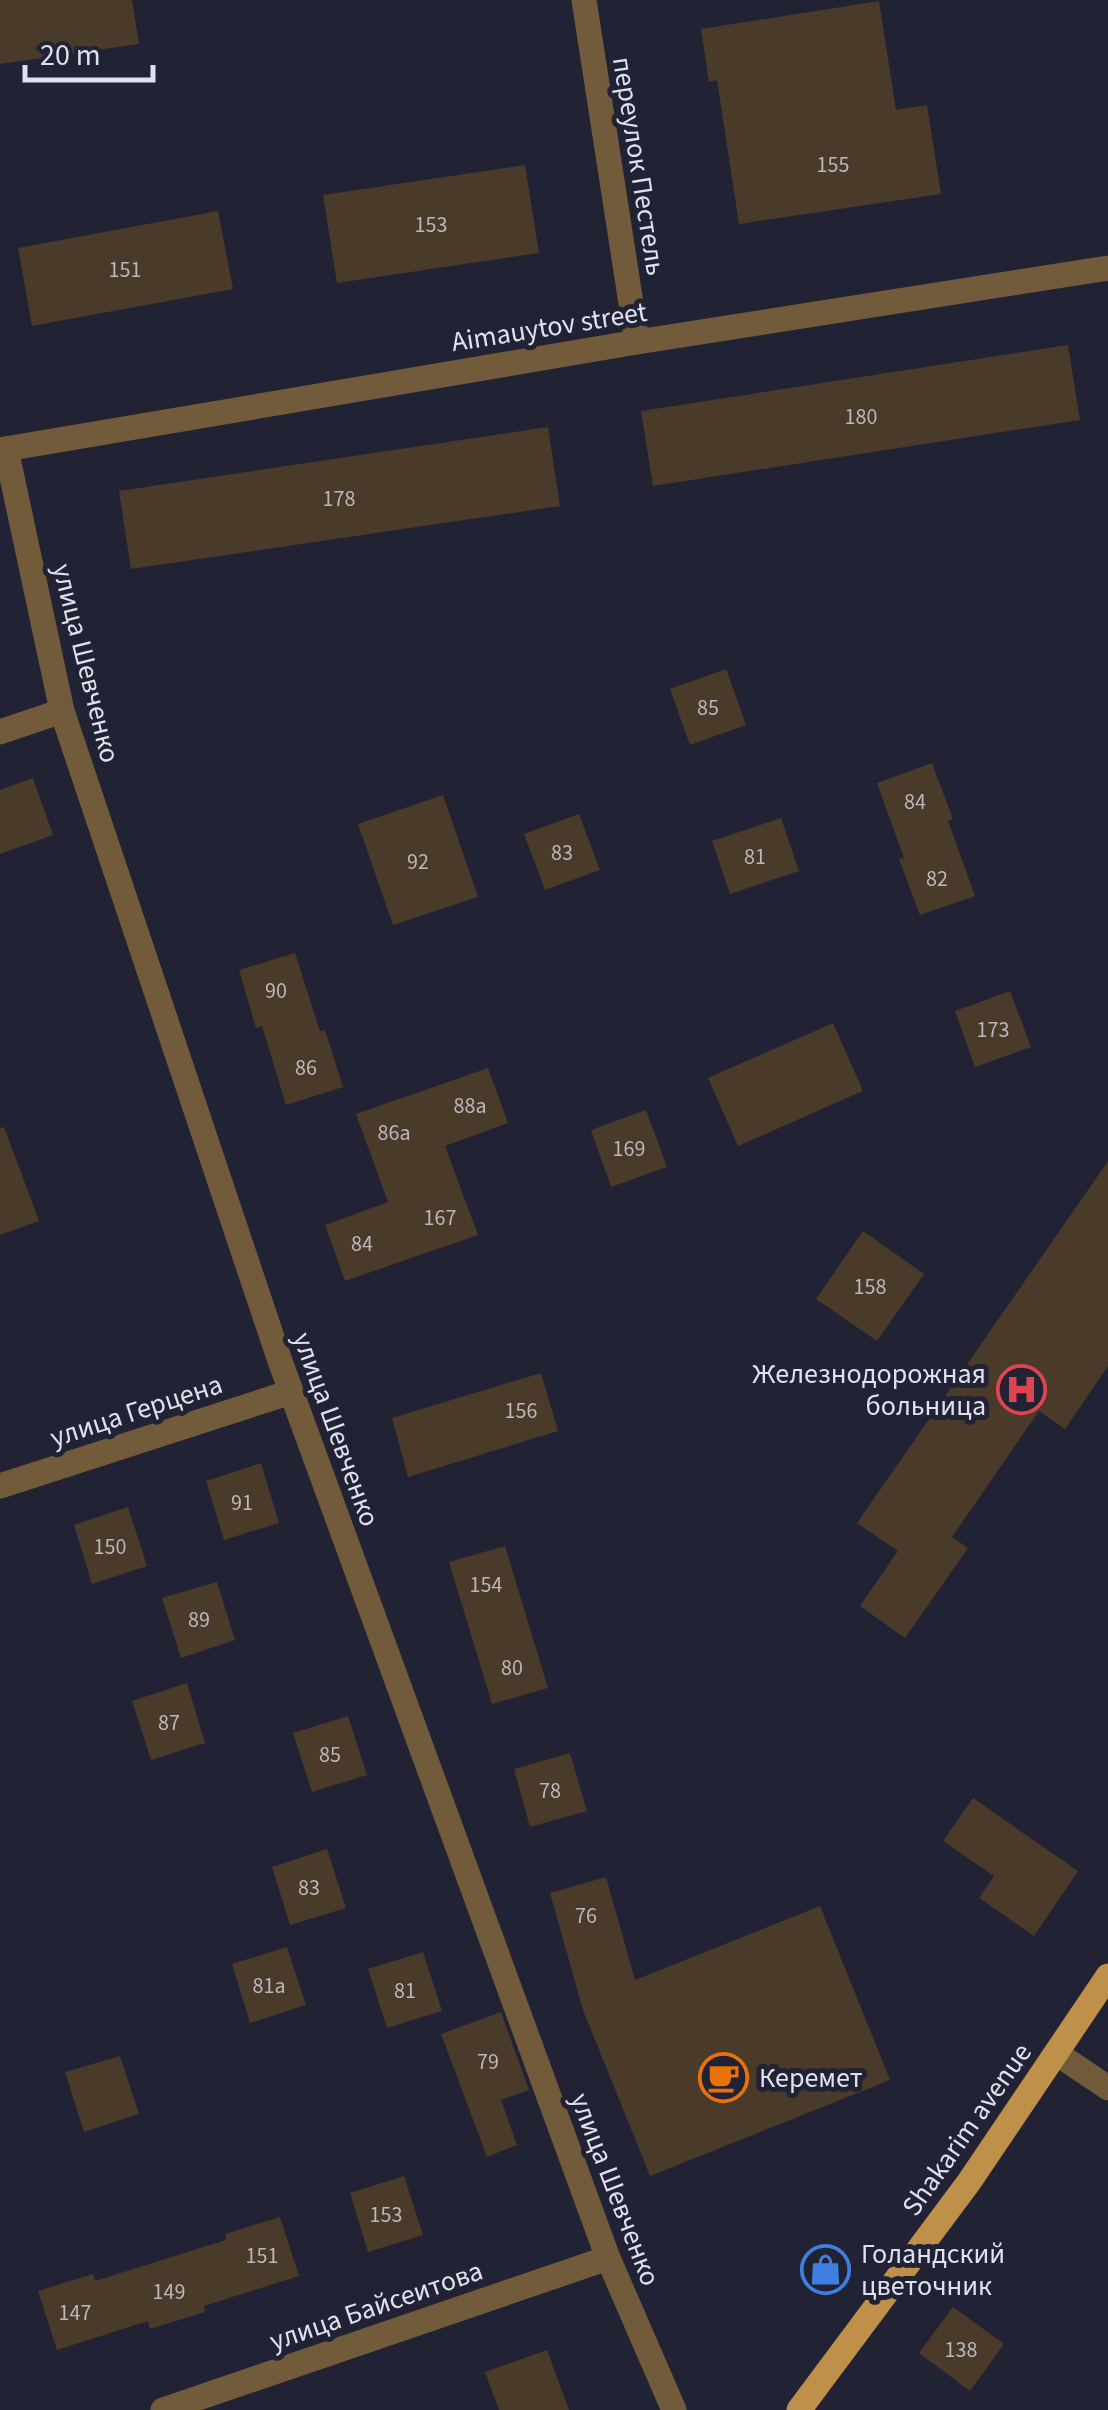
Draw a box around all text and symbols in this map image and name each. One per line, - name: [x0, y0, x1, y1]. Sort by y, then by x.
- scale bar: [25, 20, 152, 82]
- text: 20 m: [40, 34, 101, 77]
- street label: переулок Пестель: [602, 54, 676, 278]
- house number: 155: [817, 149, 849, 181]
- house number: 153: [415, 209, 447, 241]
- house number: 151: [109, 254, 141, 286]
- street label: Aimauytov street: [448, 292, 650, 362]
- house number: 180: [845, 401, 877, 433]
- house number: 178: [323, 483, 355, 515]
- street label: улица Шевченко: [42, 559, 130, 767]
- house number: 85: [697, 692, 719, 724]
- house number: 84: [904, 786, 926, 818]
- house number: 83: [551, 837, 573, 869]
- house number: 81: [744, 841, 766, 873]
- house number: 92: [407, 846, 429, 878]
- house number: 82: [926, 863, 948, 895]
- house number: 90: [265, 975, 287, 1007]
- house number: 173: [977, 1014, 1009, 1046]
- house number: 86: [295, 1052, 317, 1084]
- house number: 88а: [454, 1090, 486, 1122]
- house number: 86а: [378, 1117, 410, 1149]
- house number: 169: [613, 1133, 645, 1165]
- house number: 167: [424, 1202, 456, 1234]
- house number: 84: [351, 1228, 373, 1260]
- house number: 158: [854, 1271, 886, 1303]
- street label: улица Шевченко: [282, 1327, 390, 1532]
- place label: Железнодорожная больница: [752, 1354, 986, 1426]
- hospital icon: Железнодорожная больница: [995, 1363, 1047, 1415]
- street label: улица Герцена: [45, 1364, 228, 1458]
- house number: 156: [505, 1395, 537, 1427]
- house number: 91: [231, 1487, 253, 1519]
- house number: 150: [94, 1531, 126, 1563]
- house number: 154: [470, 1569, 502, 1601]
- house number: 89: [188, 1604, 210, 1636]
- house number: 80: [501, 1652, 523, 1684]
- house number: 87: [158, 1707, 180, 1739]
- house number: 85: [319, 1739, 341, 1771]
- house number: 78: [539, 1775, 561, 1807]
- house number: 83: [298, 1872, 320, 1904]
- house number: 76: [575, 1900, 597, 1932]
- house number: 81а: [253, 1970, 285, 2002]
- house number: 81: [394, 1975, 416, 2007]
- street label: Shakarim avenue: [892, 2035, 1041, 2224]
- house number: 79: [477, 2046, 499, 2078]
- cafe icon: Керемет: [698, 2051, 750, 2103]
- place label: Керемет: [759, 2058, 863, 2098]
- street label: улица Шевченко: [560, 2087, 670, 2292]
- house number: 153: [370, 2199, 402, 2231]
- place label: Голандский цветочник: [861, 2234, 1005, 2306]
- house number: 151: [246, 2240, 278, 2272]
- shop icon: Голандский цветочник: [800, 2243, 852, 2295]
- street label: улица Байсеитова: [264, 2251, 488, 2361]
- house number: 149: [153, 2276, 185, 2308]
- house number: 147: [59, 2297, 91, 2329]
- house number: 138: [945, 2334, 977, 2366]

